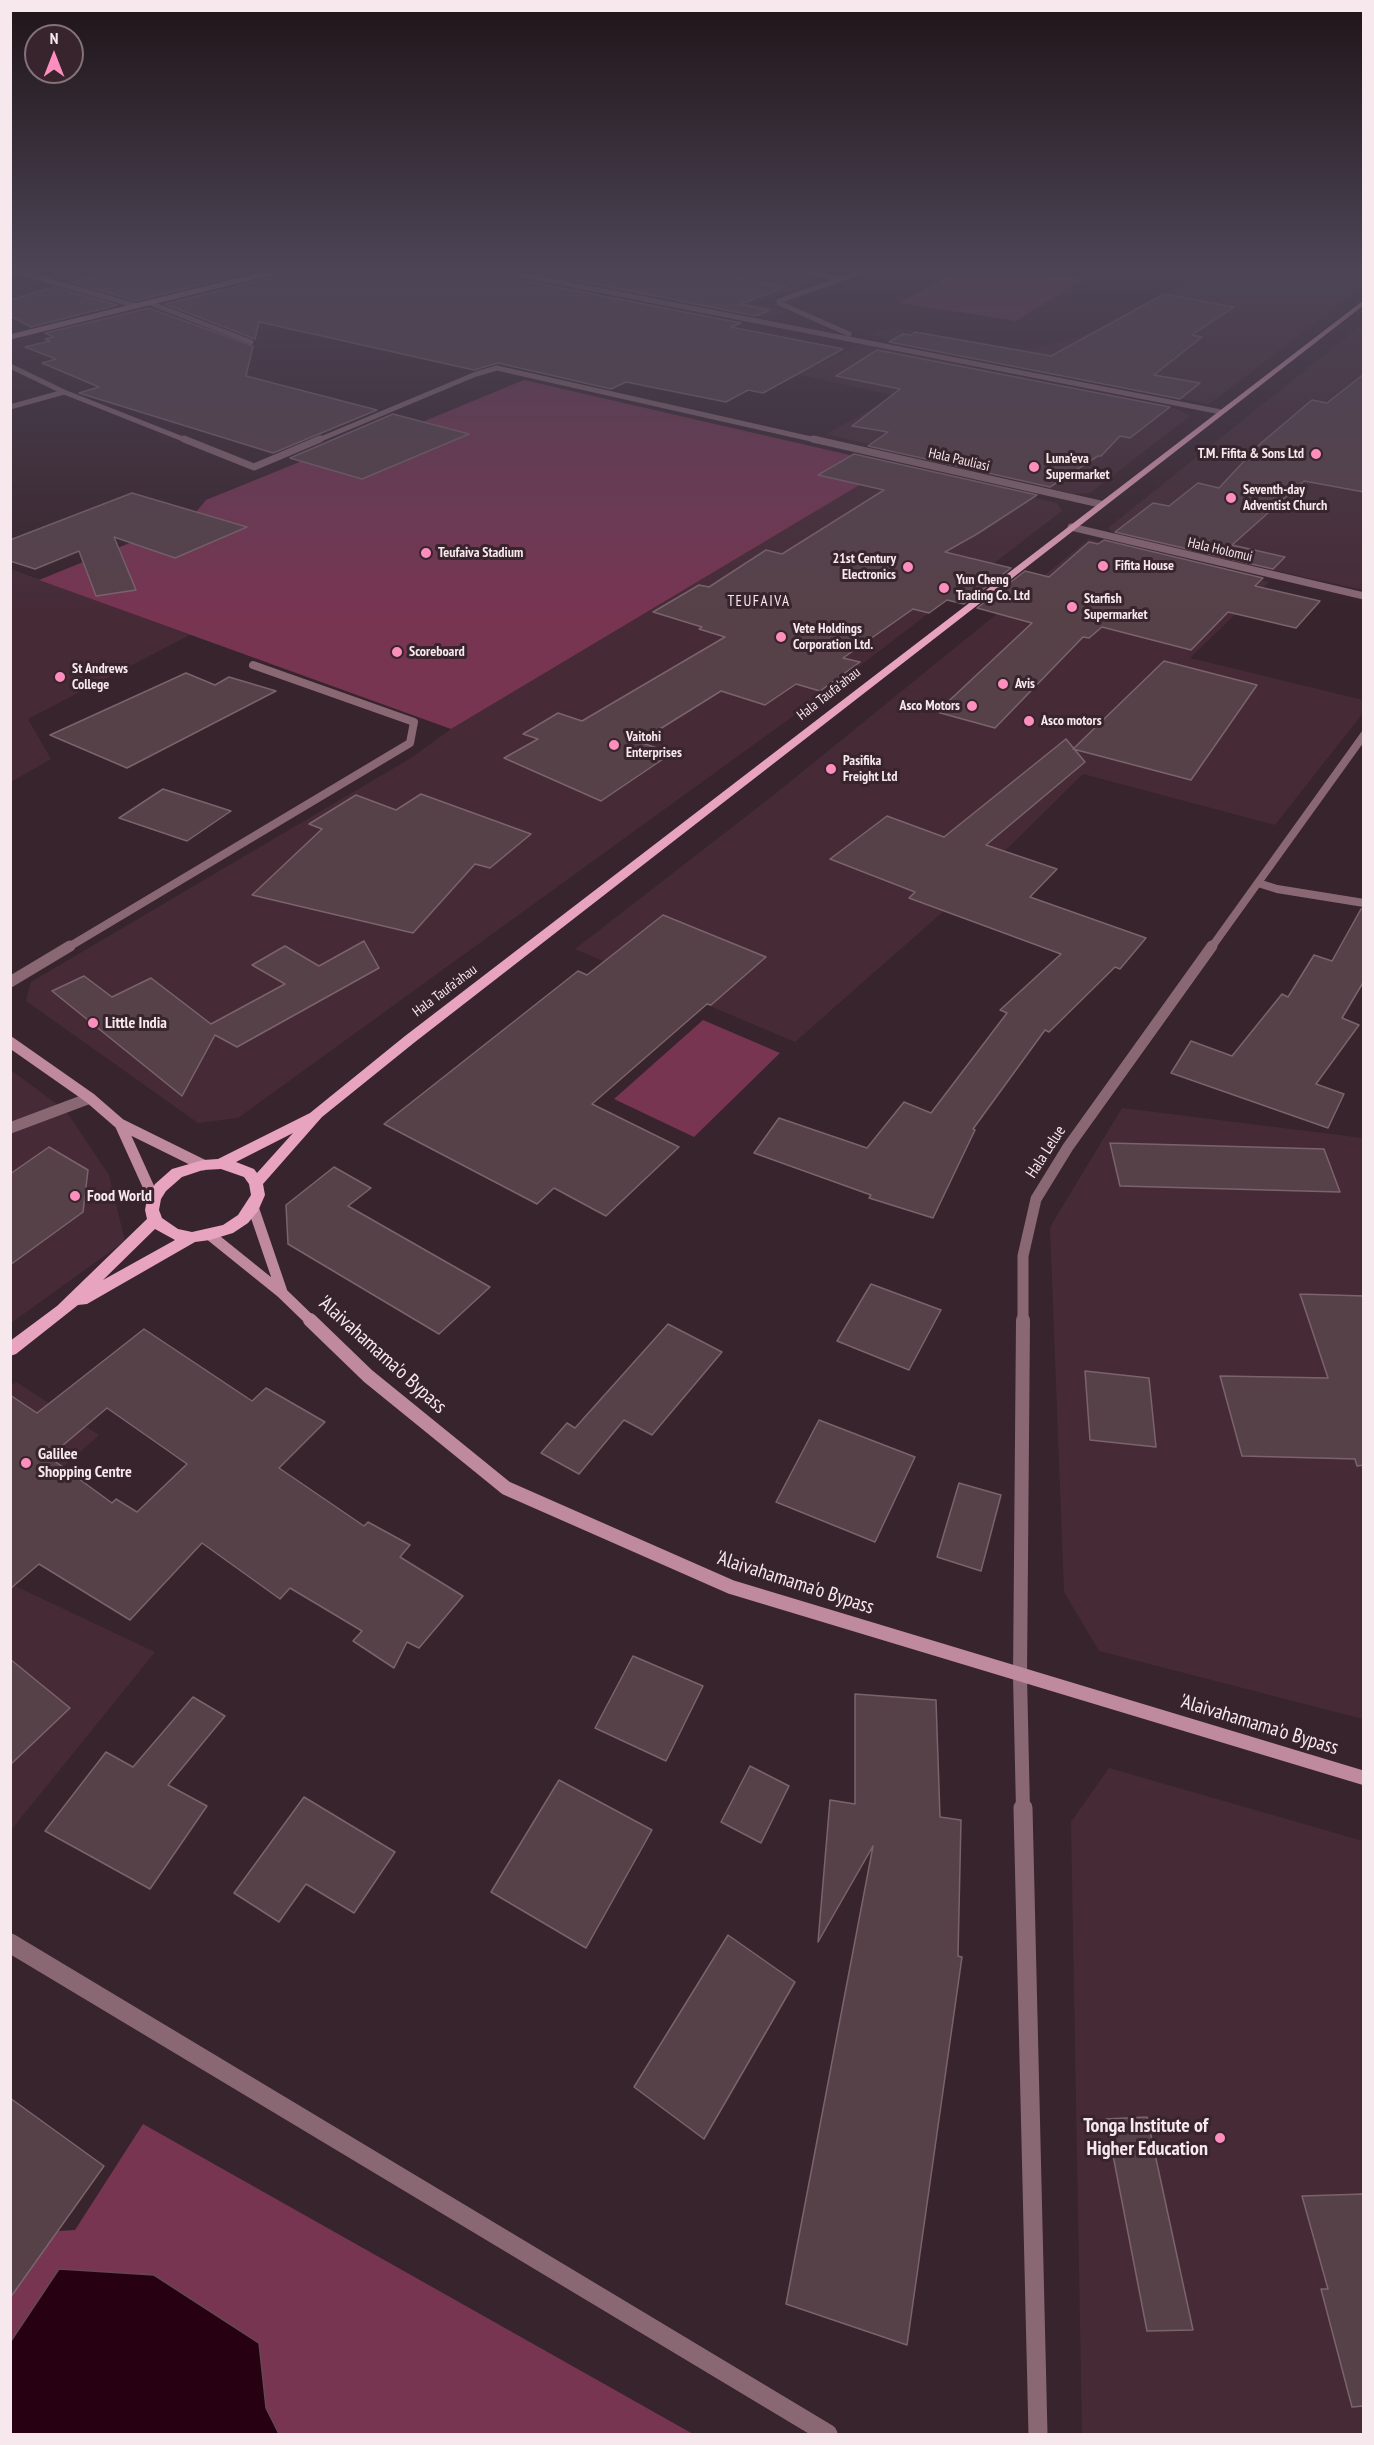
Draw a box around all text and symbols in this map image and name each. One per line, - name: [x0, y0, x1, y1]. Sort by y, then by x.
- north arrow: [24, 24, 84, 84]
- text: N: [50, 28, 58, 48]
- street label: Hala Pauliasi: [927, 445, 991, 475]
- place label: T.M. Fifita & Sons Ltd: [1198, 446, 1304, 462]
- marker: T.M. Fifita & Sons Ltd: [1309, 447, 1323, 461]
- place label: Luna'eva Supermarket: [1046, 451, 1110, 484]
- marker: Luna'eva Supermarket: [1027, 460, 1041, 474]
- place label: Seventh-day Adventist Church: [1243, 482, 1327, 514]
- marker: Seventh-day Adventist Church: [1224, 491, 1238, 505]
- street label: Hala Holomui: [1186, 534, 1254, 566]
- place label: Teufaiva Stadium: [438, 545, 523, 561]
- marker: Teufaiva Stadium: [419, 546, 433, 560]
- place label: 21st Century Electronics: [832, 551, 896, 584]
- place label: Fifita House: [1115, 558, 1174, 574]
- marker: Fifita House: [1096, 559, 1110, 573]
- marker: 21st Century Electronics: [901, 560, 915, 574]
- place label: Yun Cheng Trading Co. Ltd: [956, 572, 1030, 604]
- marker: Yun Cheng Trading Co. Ltd: [937, 581, 951, 595]
- place label: Starfish Supermarket: [1084, 591, 1148, 624]
- district label: TEUFAIVA: [727, 593, 791, 611]
- marker: Starfish Supermarket: [1065, 600, 1079, 614]
- place label: Vete Holdings Corporation Ltd.: [793, 621, 873, 654]
- marker: Vete Holdings Corporation Ltd.: [774, 630, 788, 644]
- place label: Scoreboard: [409, 644, 465, 660]
- marker: Scoreboard: [390, 645, 404, 659]
- place label: St Andrews College: [72, 661, 128, 694]
- street label: Hala Taufa'ahau: [794, 664, 864, 724]
- marker: St Andrews College: [53, 670, 67, 684]
- place label: Avis: [1015, 676, 1035, 692]
- marker: Avis: [996, 677, 1010, 691]
- place label: Asco Motors: [899, 698, 960, 714]
- marker: Asco Motors: [965, 699, 979, 713]
- place label: Asco motors: [1041, 713, 1102, 729]
- marker: Asco motors: [1022, 714, 1036, 728]
- place label: Vaitohi Enterprises: [626, 729, 682, 762]
- marker: Vaitohi Enterprises: [607, 738, 621, 752]
- place label: Pasifika Freight Ltd: [843, 753, 897, 786]
- marker: Pasifika Freight Ltd: [824, 762, 838, 776]
- street label: Hala Taufa'ahau: [410, 961, 480, 1021]
- place label: Little India: [105, 1013, 167, 1033]
- marker: Little India: [86, 1016, 100, 1030]
- street label: Hala Lelue: [1022, 1122, 1070, 1182]
- place label: Food World: [87, 1186, 152, 1206]
- marker: Food World: [68, 1189, 82, 1203]
- street label: 'Alaivahamama'o Bypass: [313, 1291, 451, 1419]
- place label: Galilee Shopping Centre: [38, 1444, 132, 1482]
- marker: Galilee Shopping Centre: [19, 1456, 33, 1470]
- street label: 'Alaivahamama'o Bypass: [713, 1546, 877, 1620]
- street label: 'Alaivahamama'o Bypass: [1177, 1689, 1341, 1761]
- place label: Tonga Institute of Higher Education: [1083, 2114, 1208, 2161]
- marker: Tonga Institute of Higher Education: [1213, 2131, 1227, 2145]

